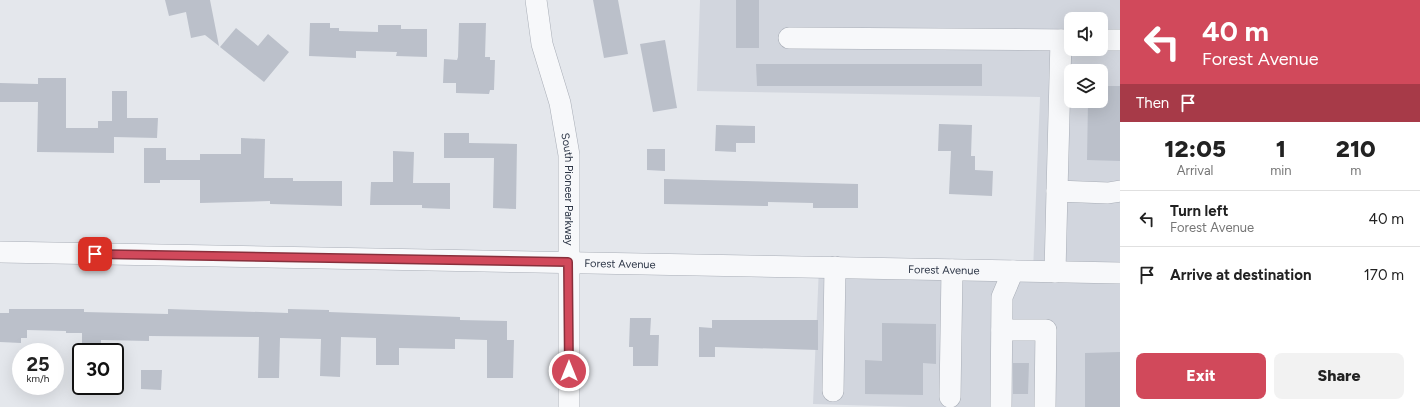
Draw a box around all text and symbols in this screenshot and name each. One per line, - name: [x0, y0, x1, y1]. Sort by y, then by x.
- map controls: [1064, 12, 1108, 108]
- button: sound: [1064, 12, 1108, 56]
- text: 40 m: [1202, 14, 1269, 48]
- icon: left: [1136, 16, 1188, 68]
- text: Forest Avenue: [1202, 48, 1319, 70]
- button: layers: [1064, 64, 1108, 108]
- icon: arrive: [1177, 92, 1199, 114]
- text: Then: [1136, 94, 1169, 112]
- street label: South Pioneer Parkway: [559, 132, 576, 246]
- text: 12:05: [1164, 134, 1226, 163]
- text: 1: [1276, 134, 1286, 163]
- text: 210: [1336, 134, 1376, 163]
- text: Arrival: [1177, 163, 1213, 178]
- text: min: [1270, 163, 1292, 178]
- text: m: [1350, 163, 1361, 178]
- text: Turn left: [1170, 202, 1228, 220]
- icon: left: [1136, 208, 1158, 230]
- text: 40 m: [1369, 210, 1404, 228]
- text: Forest Avenue: [1170, 220, 1254, 235]
- pin: [78, 237, 112, 271]
- icon: arrive: [84, 243, 106, 265]
- street label: Forest Avenue: [584, 256, 656, 271]
- street label: Forest Avenue: [908, 263, 980, 277]
- icon: arrive: [1136, 264, 1158, 286]
- text: Arrive at destination: [1170, 266, 1311, 284]
- text: 170 m: [1364, 266, 1404, 284]
- speed limit sign: 30: [72, 343, 124, 395]
- position arrow: [548, 350, 590, 392]
- text: 25: [26, 352, 50, 376]
- button: Exit: [1136, 353, 1266, 399]
- button: Share: [1274, 353, 1404, 399]
- text: km/h: [27, 372, 49, 385]

